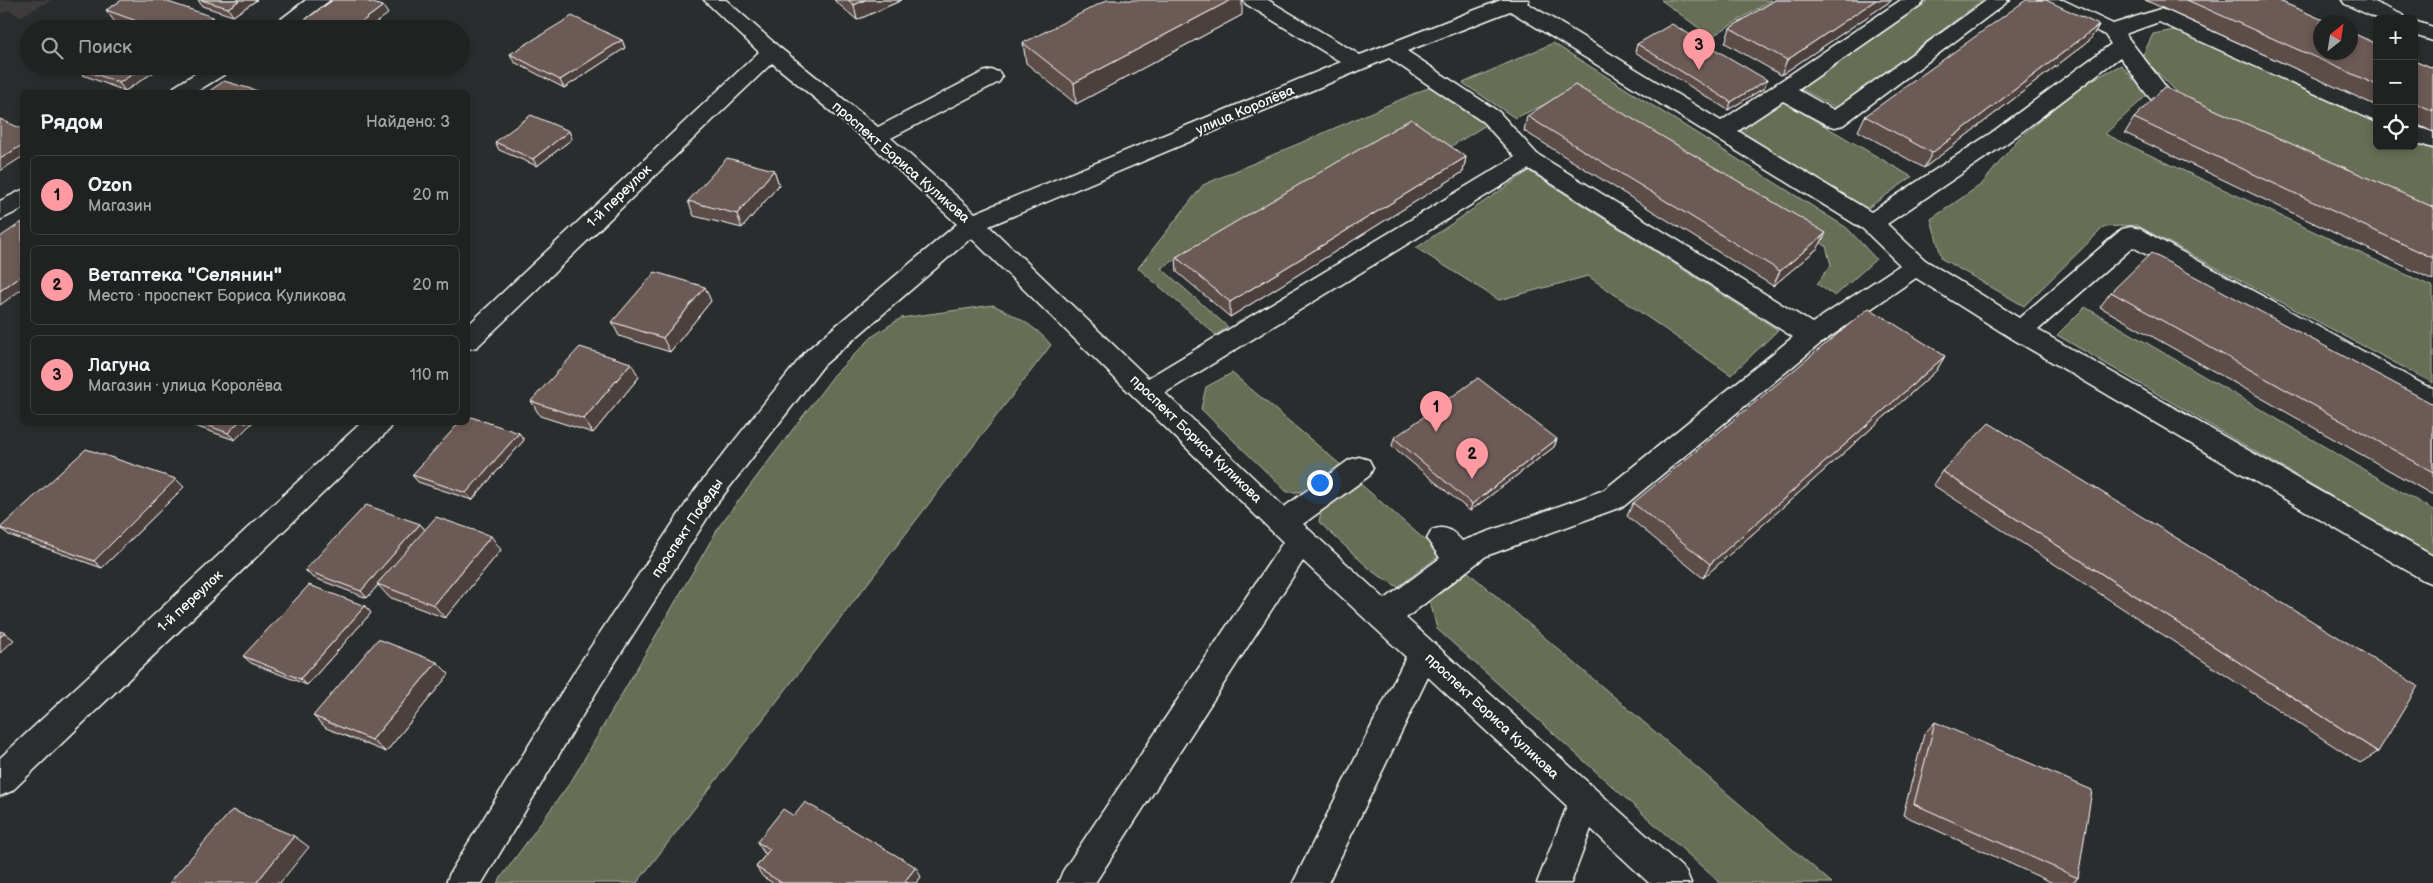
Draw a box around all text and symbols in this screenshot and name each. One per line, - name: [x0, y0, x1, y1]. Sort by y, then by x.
- north arrow: [2313, 15, 2358, 60]
- map controls: [2373, 15, 2418, 150]
- button: +: [2373, 15, 2418, 60]
- search box: [20, 20, 470, 75]
- pin: 3: [1683, 29, 1715, 70]
- icon: search: [38, 34, 66, 62]
- text: Поиск: [78, 36, 132, 59]
- button: −: [2373, 60, 2418, 105]
- street label: улица Королёва: [1193, 81, 1297, 138]
- street label: проспект Бориса Куликова: [829, 98, 974, 227]
- button: locate: [2373, 105, 2418, 150]
- text: Рядом: [40, 110, 103, 135]
- text: Найдено: 3: [366, 113, 450, 132]
- street label: 1-й переулок: [583, 161, 655, 231]
- text: Ozon: [88, 174, 132, 197]
- text: 1: [54, 186, 60, 205]
- text: 20 m: [413, 186, 449, 205]
- text: Магазин: [88, 197, 152, 216]
- text: Ветаптека "Селянин": [88, 264, 282, 287]
- text: 2: [52, 276, 62, 295]
- text: 20 m: [413, 276, 449, 295]
- text: Место · проспект Бориса Куликова: [88, 287, 346, 306]
- text: Лагуна: [88, 354, 150, 377]
- text: 3: [52, 366, 62, 385]
- text: 110 m: [410, 366, 449, 385]
- street label: проспект Бориса Куликова: [1126, 371, 1266, 507]
- text: Магазин · улица Королёва: [88, 377, 282, 396]
- pin: 1: [1420, 391, 1452, 432]
- pin: 2: [1456, 438, 1488, 479]
- your location: [1307, 470, 1333, 496]
- street label: проспект Победы: [648, 475, 726, 581]
- street label: 1-й переулок: [154, 566, 227, 636]
- street label: проспект Бориса Куликова: [1422, 649, 1563, 783]

